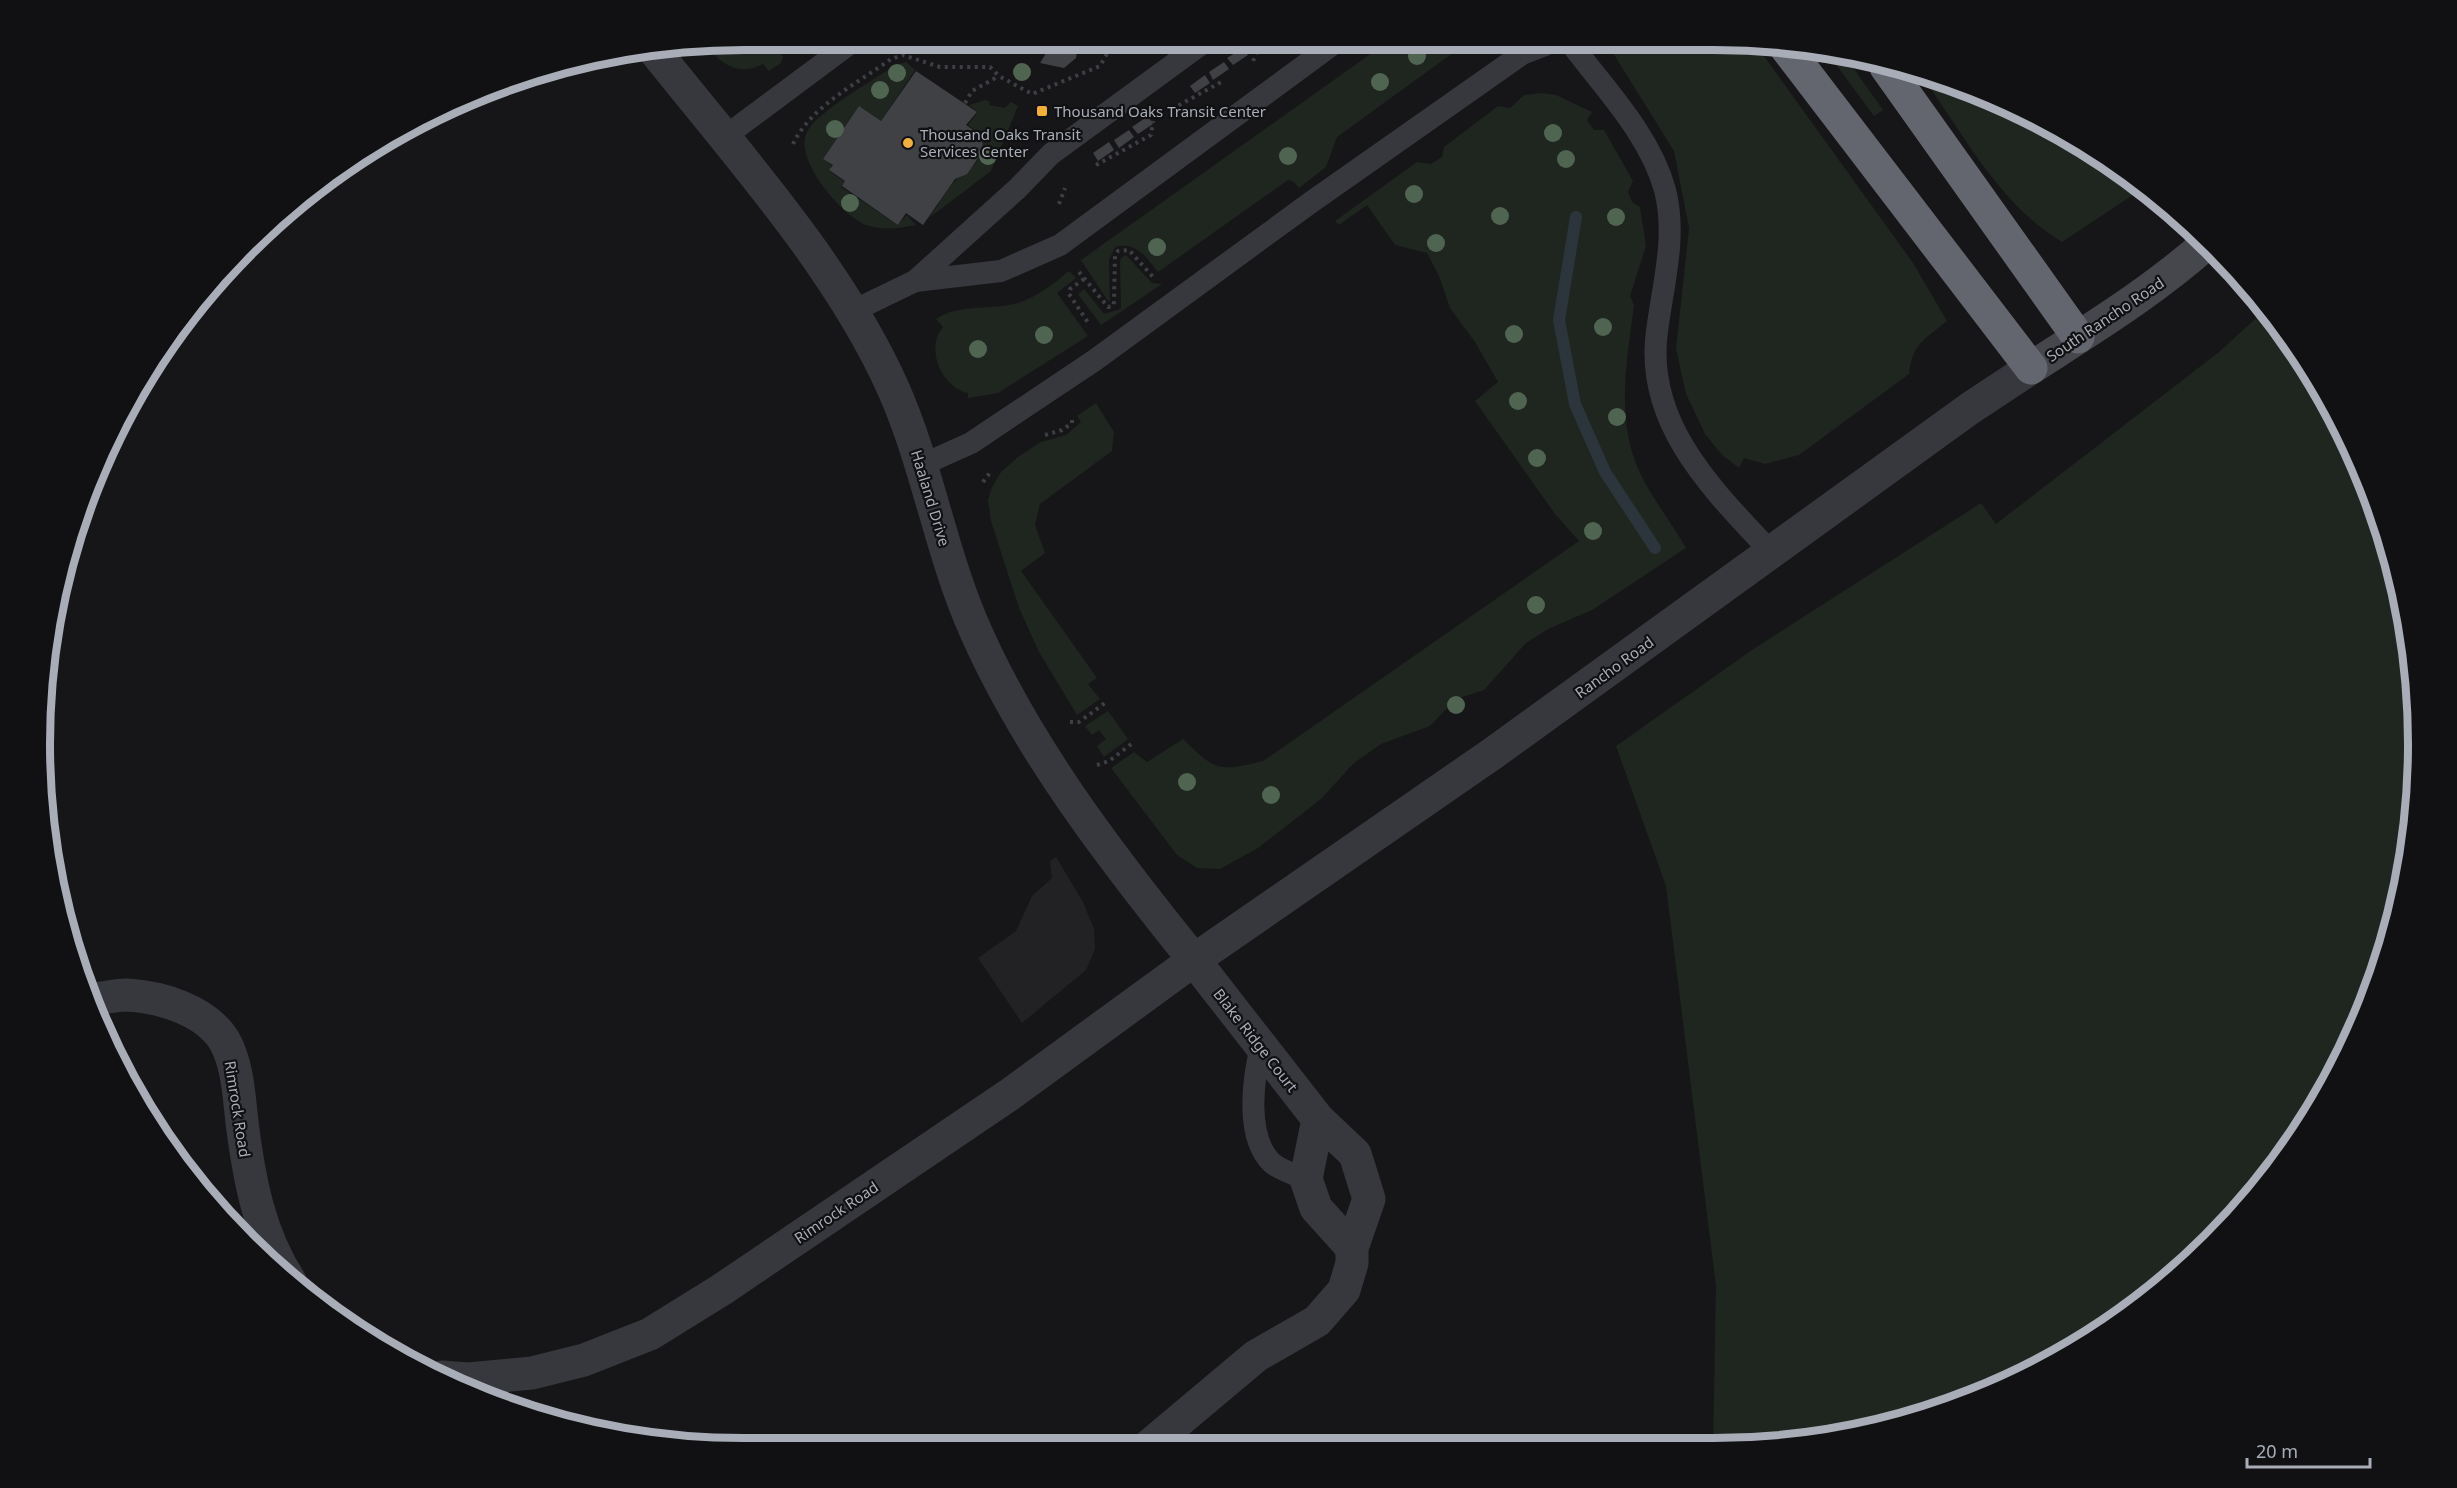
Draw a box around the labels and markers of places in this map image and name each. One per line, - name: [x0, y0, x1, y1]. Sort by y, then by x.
- place label: Thousand Oaks Transit Center: [1054, 101, 1266, 121]
- marker: Thousand Oaks Transit Center: [1035, 104, 1049, 118]
- place label: Thousand Oaks Transit Services Center: [920, 124, 1081, 161]
- marker: Thousand Oaks Transit Services Center: [901, 136, 915, 150]

